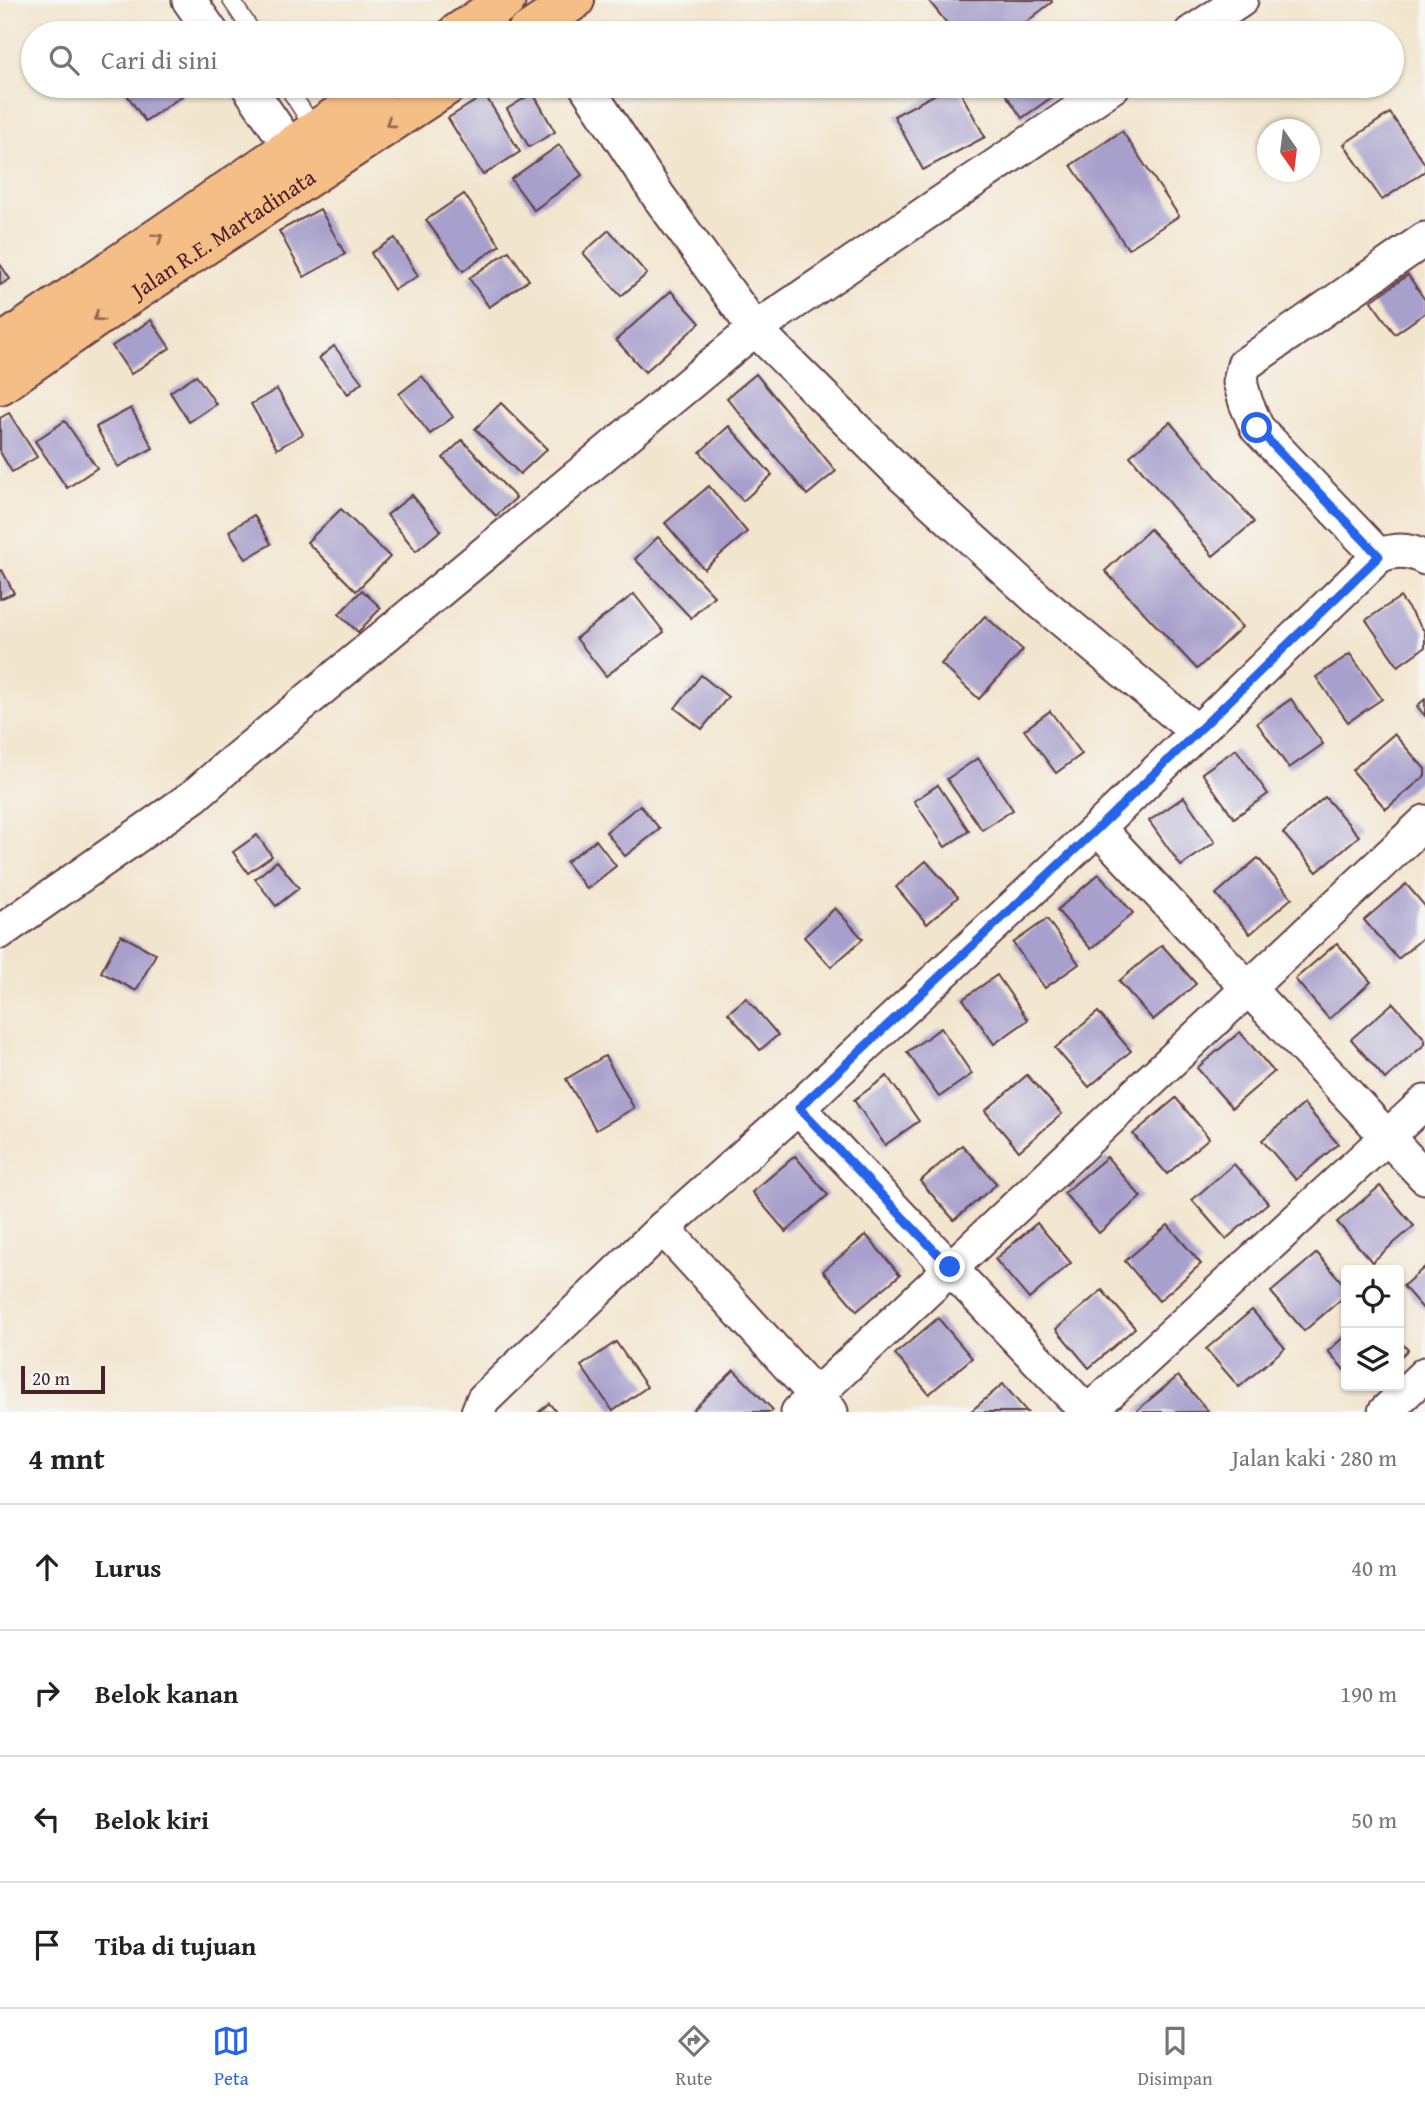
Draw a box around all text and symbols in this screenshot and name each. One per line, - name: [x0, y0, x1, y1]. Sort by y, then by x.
- search box: [21, 21, 1404, 98]
- text: Cari di sini: [101, 40, 218, 79]
- icon: search: [45, 41, 83, 79]
- one-way arrow: [385, 115, 398, 128]
- north arrow: [1257, 119, 1320, 182]
- street label: Jalan R.E. Martadinata: [122, 160, 322, 308]
- one-way arrow: [150, 234, 163, 246]
- one-way arrow: [93, 309, 106, 321]
- route start: [1241, 412, 1272, 443]
- route end: [934, 1251, 965, 1282]
- map controls: [1341, 1265, 1404, 1391]
- button: locate: [1341, 1265, 1404, 1328]
- button: layers: [1341, 1328, 1404, 1391]
- scale bar: [21, 1363, 105, 1395]
- text: 20 m: [32, 1364, 70, 1392]
- text: 4 mnt: [28, 1436, 105, 1480]
- text: Jalan kaki · 280 m: [1232, 1441, 1397, 1474]
- icon: ahead: [28, 1548, 66, 1586]
- text: Lurus: [95, 1548, 161, 1587]
- text: 40 m: [1351, 1551, 1397, 1584]
- icon: right: [28, 1674, 66, 1712]
- text: Belok kanan: [95, 1674, 238, 1713]
- text: 190 m: [1340, 1677, 1397, 1710]
- icon: left: [28, 1800, 66, 1838]
- text: Belok kiri: [95, 1800, 209, 1839]
- text: 50 m: [1351, 1803, 1397, 1836]
- icon: arrive: [28, 1926, 66, 1964]
- text: Tiba di tujuan: [95, 1926, 256, 1965]
- tab: Peta: [212, 2022, 250, 2092]
- tab: Rute: [675, 2022, 713, 2092]
- tab: Disimpan: [1137, 2022, 1213, 2092]

